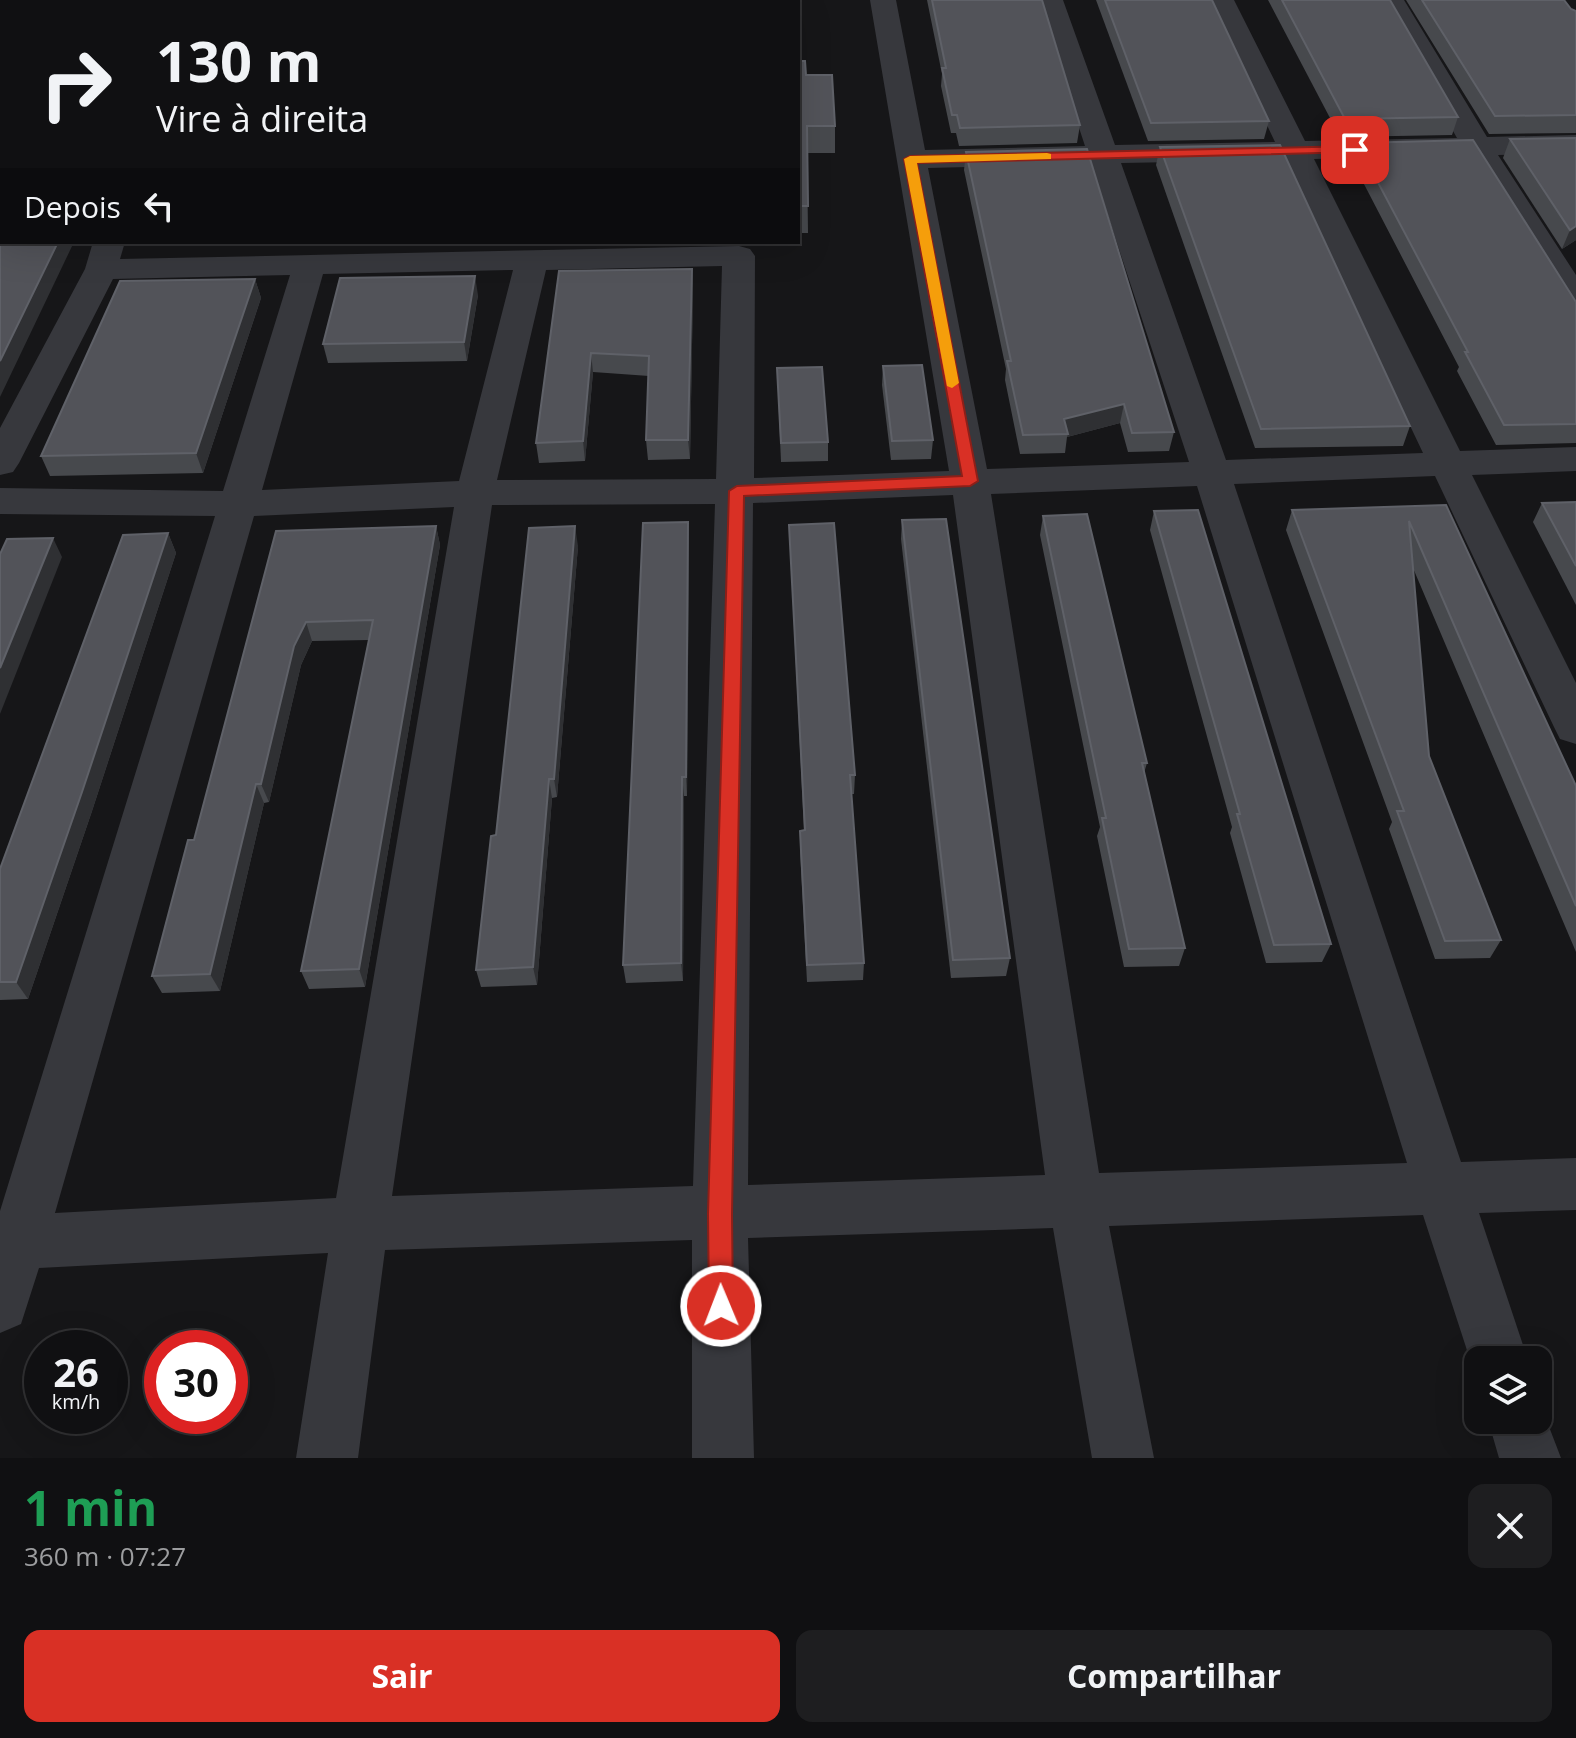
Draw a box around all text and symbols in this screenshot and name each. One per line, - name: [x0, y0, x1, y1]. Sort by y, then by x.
- text: 130 m: [156, 22, 322, 98]
- icon: right: [24, 32, 128, 136]
- text: Vire à direita: [156, 94, 368, 143]
- pin: [1321, 116, 1389, 184]
- icon: arrive: [1333, 128, 1377, 172]
- icon: left: [137, 184, 181, 228]
- text: Depois: [24, 186, 121, 227]
- position arrow: [679, 1264, 763, 1348]
- speed limit sign: 30: [144, 1330, 248, 1434]
- text: 26: [53, 1344, 99, 1399]
- map controls: [1464, 1346, 1552, 1434]
- button: layers: [1464, 1346, 1552, 1434]
- text: km/h: [52, 1388, 100, 1415]
- text: 1 min: [24, 1475, 157, 1540]
- button: close: [1468, 1484, 1552, 1568]
- text: 360 m · 07:27: [24, 1538, 186, 1574]
- button: Sair: [24, 1630, 780, 1722]
- button: Compartilhar: [796, 1630, 1552, 1722]

